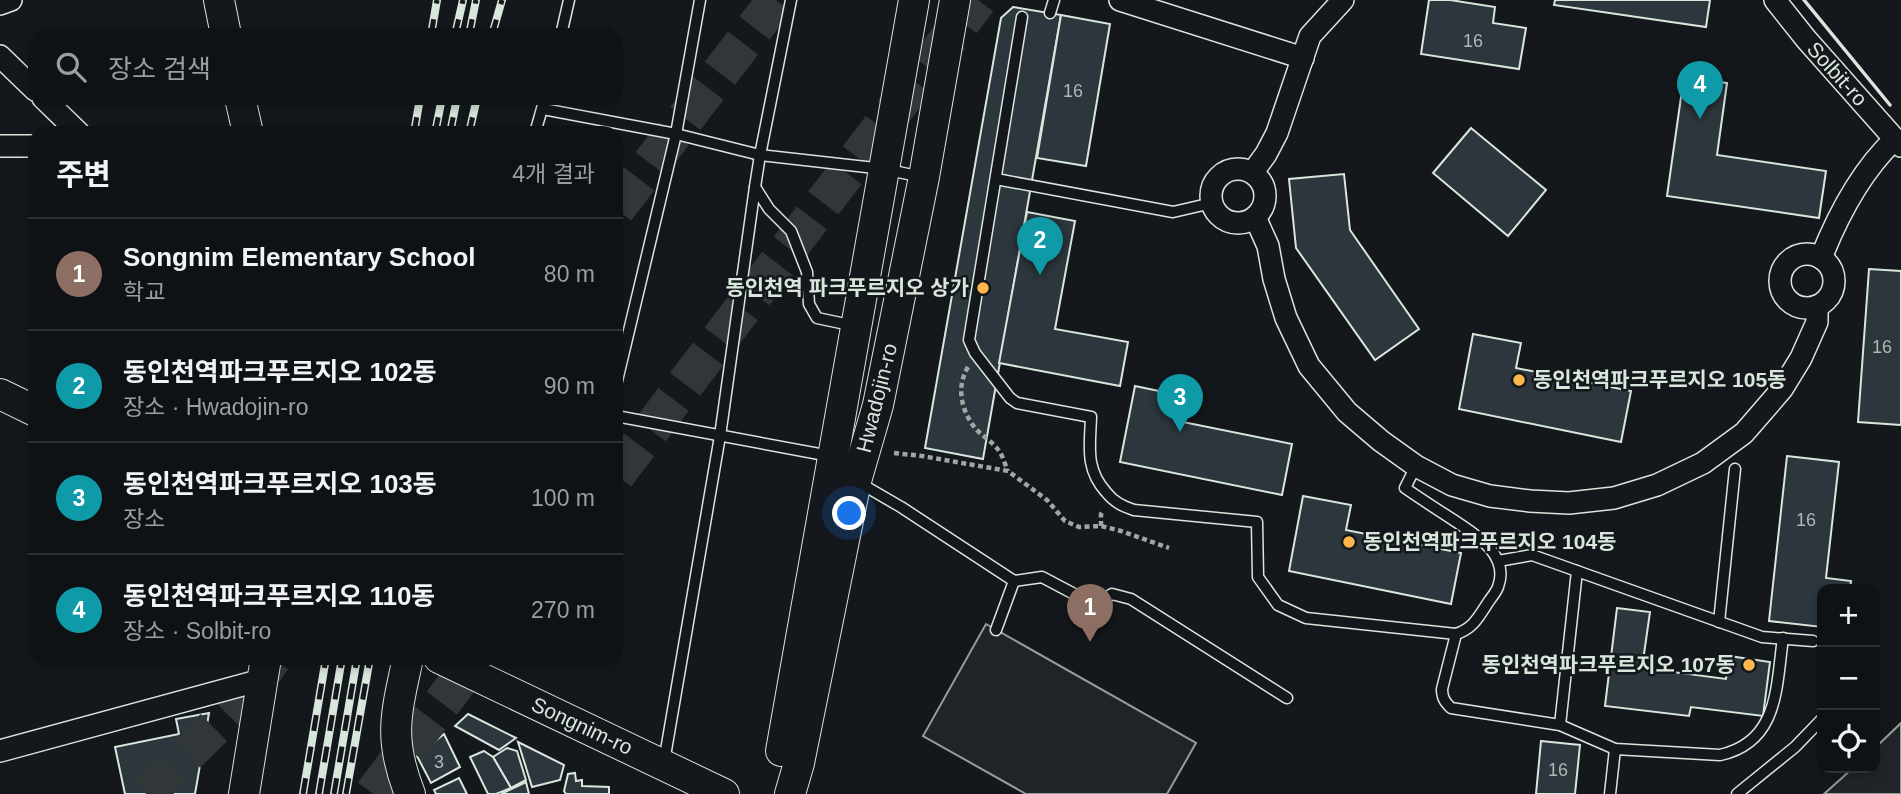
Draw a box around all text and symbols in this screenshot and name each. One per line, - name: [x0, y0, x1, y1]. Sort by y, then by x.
- search box: [28, 28, 623, 105]
- house number: 16: [1463, 31, 1483, 51]
- street label: Solbit-ro: [1803, 37, 1872, 110]
- icon: search: [52, 48, 90, 86]
- text: 장소 검색: [108, 54, 211, 84]
- pin: 4: [1677, 61, 1723, 119]
- house number: 16: [1063, 81, 1083, 101]
- text: 주변: [56, 158, 111, 191]
- text: 4개 결과: [512, 161, 595, 187]
- pin: 2: [1017, 217, 1063, 275]
- text: Songnim Elementary School: [123, 242, 476, 272]
- text: 1: [73, 261, 85, 287]
- text: 80 m: [544, 261, 595, 287]
- place label: 동인천역 파크푸르지오 상가: [725, 276, 969, 299]
- text: 학교: [123, 279, 165, 305]
- marker: 동인천역 파크푸르지오 상가: [975, 280, 991, 296]
- house number: 16: [1872, 337, 1892, 357]
- street label: Hwadojin-ro: [852, 341, 901, 455]
- text: 동인천역파크푸르지오 102동: [123, 357, 437, 387]
- place label: 동인천역파크푸르지오 105동: [1533, 368, 1786, 391]
- marker: 동인천역파크푸르지오 105동: [1511, 372, 1527, 388]
- text: 2: [73, 373, 85, 399]
- text: 90 m: [544, 373, 595, 399]
- pin: 3: [1157, 374, 1203, 432]
- text: 장소 · Hwadojin-ro: [123, 394, 308, 420]
- text: 동인천역파크푸르지오 103동: [123, 469, 437, 499]
- text: 3: [73, 485, 85, 511]
- text: 100 m: [531, 485, 595, 511]
- your location: [832, 496, 866, 530]
- text: 장소: [123, 506, 165, 532]
- house number: 16: [1796, 510, 1816, 530]
- place label: 동인천역파크푸르지오 104동: [1363, 530, 1616, 553]
- marker: 동인천역파크푸르지오 104동: [1341, 534, 1357, 550]
- text: 동인천역파크푸르지오 110동: [123, 581, 435, 611]
- pin: 1: [1067, 584, 1113, 642]
- map controls: [1817, 584, 1880, 773]
- button: +: [1817, 584, 1880, 647]
- text: 4: [73, 597, 85, 623]
- text: 270 m: [531, 597, 595, 623]
- text: 장소 · Solbit-ro: [123, 618, 271, 644]
- button: −: [1817, 647, 1880, 710]
- place label: 동인천역파크푸르지오 107동: [1482, 653, 1735, 676]
- marker: 동인천역파크푸르지오 107동: [1741, 657, 1757, 673]
- street label: Songnim-ro: [528, 692, 636, 759]
- button: locate: [1817, 710, 1880, 773]
- house number: 3: [434, 752, 444, 772]
- house number: 16: [1548, 760, 1568, 780]

